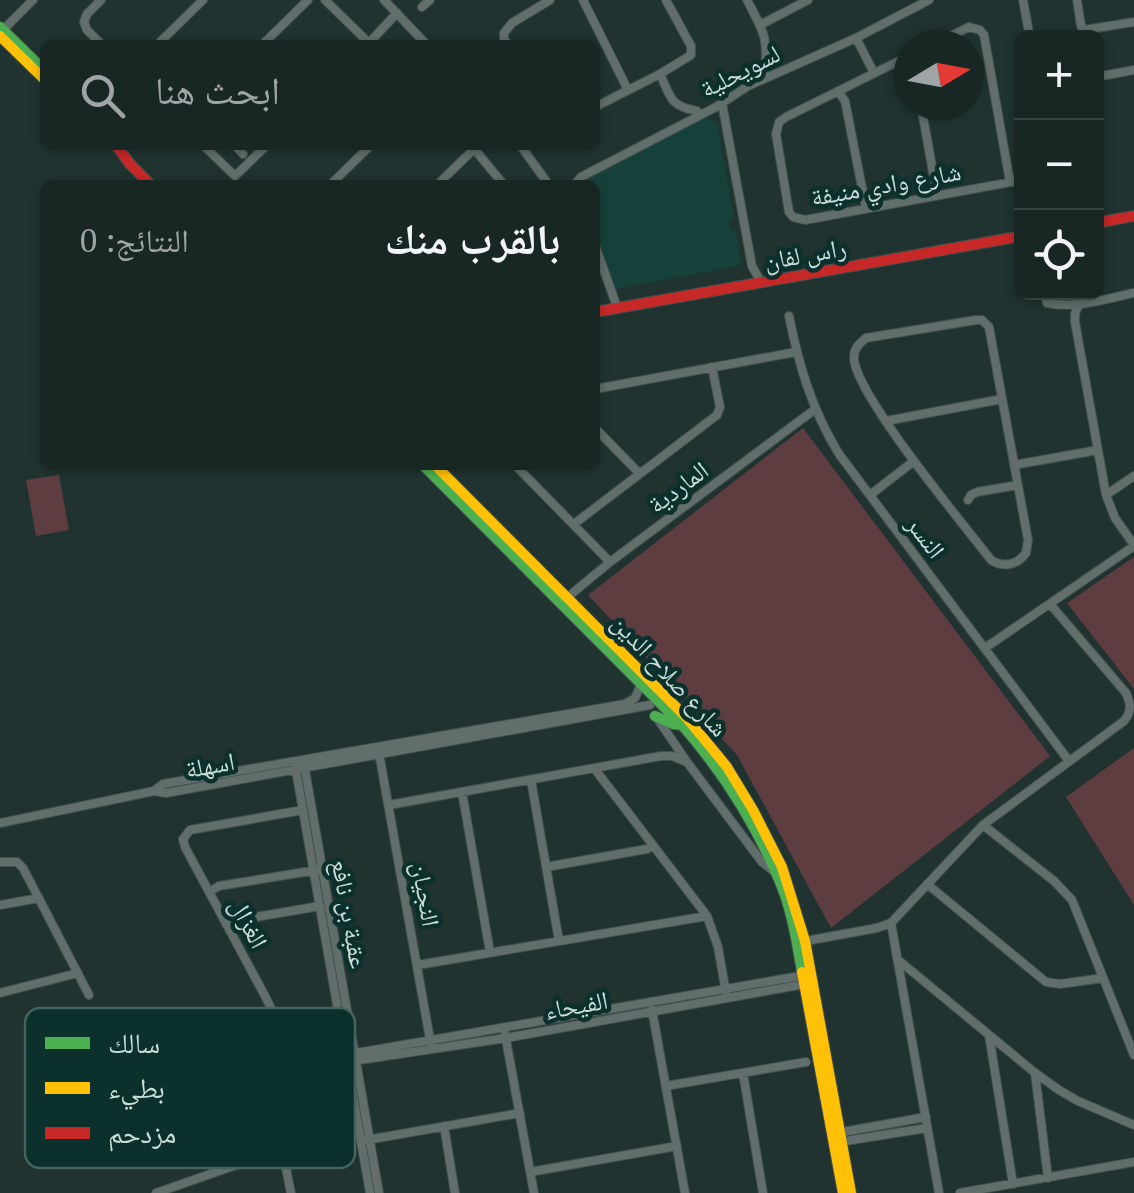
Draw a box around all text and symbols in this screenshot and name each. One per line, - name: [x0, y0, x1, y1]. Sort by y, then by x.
- north arrow: [894, 30, 984, 120]
- map controls: [1014, 30, 1104, 300]
- button: +: [1014, 30, 1104, 120]
- street label: لسويحلية: [694, 37, 785, 105]
- search box: [40, 40, 600, 150]
- text: ابحث هنا: [155, 65, 280, 115]
- icon: search: [75, 68, 130, 123]
- button: −: [1014, 120, 1104, 210]
- street label: شارع وادي منيفة: [808, 154, 964, 217]
- text: بالقرب منك: [385, 210, 560, 266]
- button: locate: [1014, 210, 1104, 300]
- text: النتائج: 0: [80, 219, 189, 261]
- street label: راس لفان: [761, 230, 849, 277]
- street label: الماردية: [641, 453, 715, 520]
- street label: النسر: [899, 508, 953, 565]
- street label: شارع صلاح الدين: [605, 606, 736, 743]
- street label: اسهلة: [183, 744, 237, 785]
- street label: عقبة بن نافع: [325, 857, 376, 971]
- street label: النجيان: [405, 859, 448, 929]
- street label: الغزال: [223, 892, 276, 954]
- street label: الفيحاء: [542, 983, 610, 1026]
- legend: [25, 1008, 355, 1168]
- text: سالك: [108, 1024, 160, 1061]
- text: بطيء: [108, 1069, 165, 1111]
- text: مزدحم: [108, 1114, 176, 1152]

